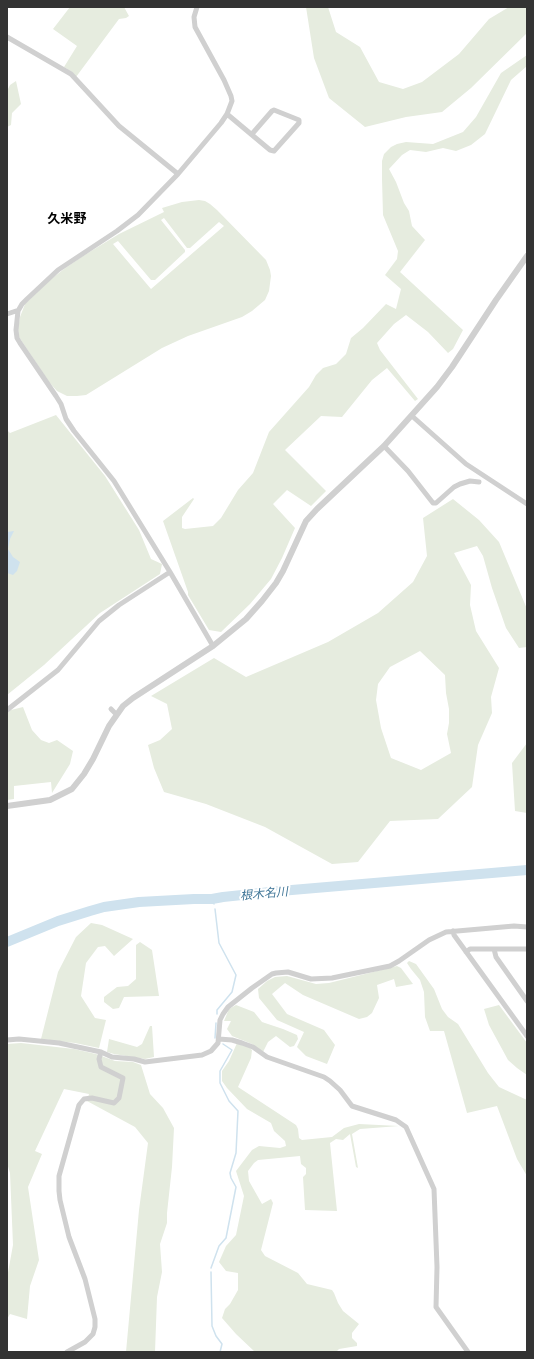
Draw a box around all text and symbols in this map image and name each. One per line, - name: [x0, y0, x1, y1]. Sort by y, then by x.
- district label: 久米野: [48, 211, 86, 227]
- water label: 根木名川: [239, 885, 289, 903]

